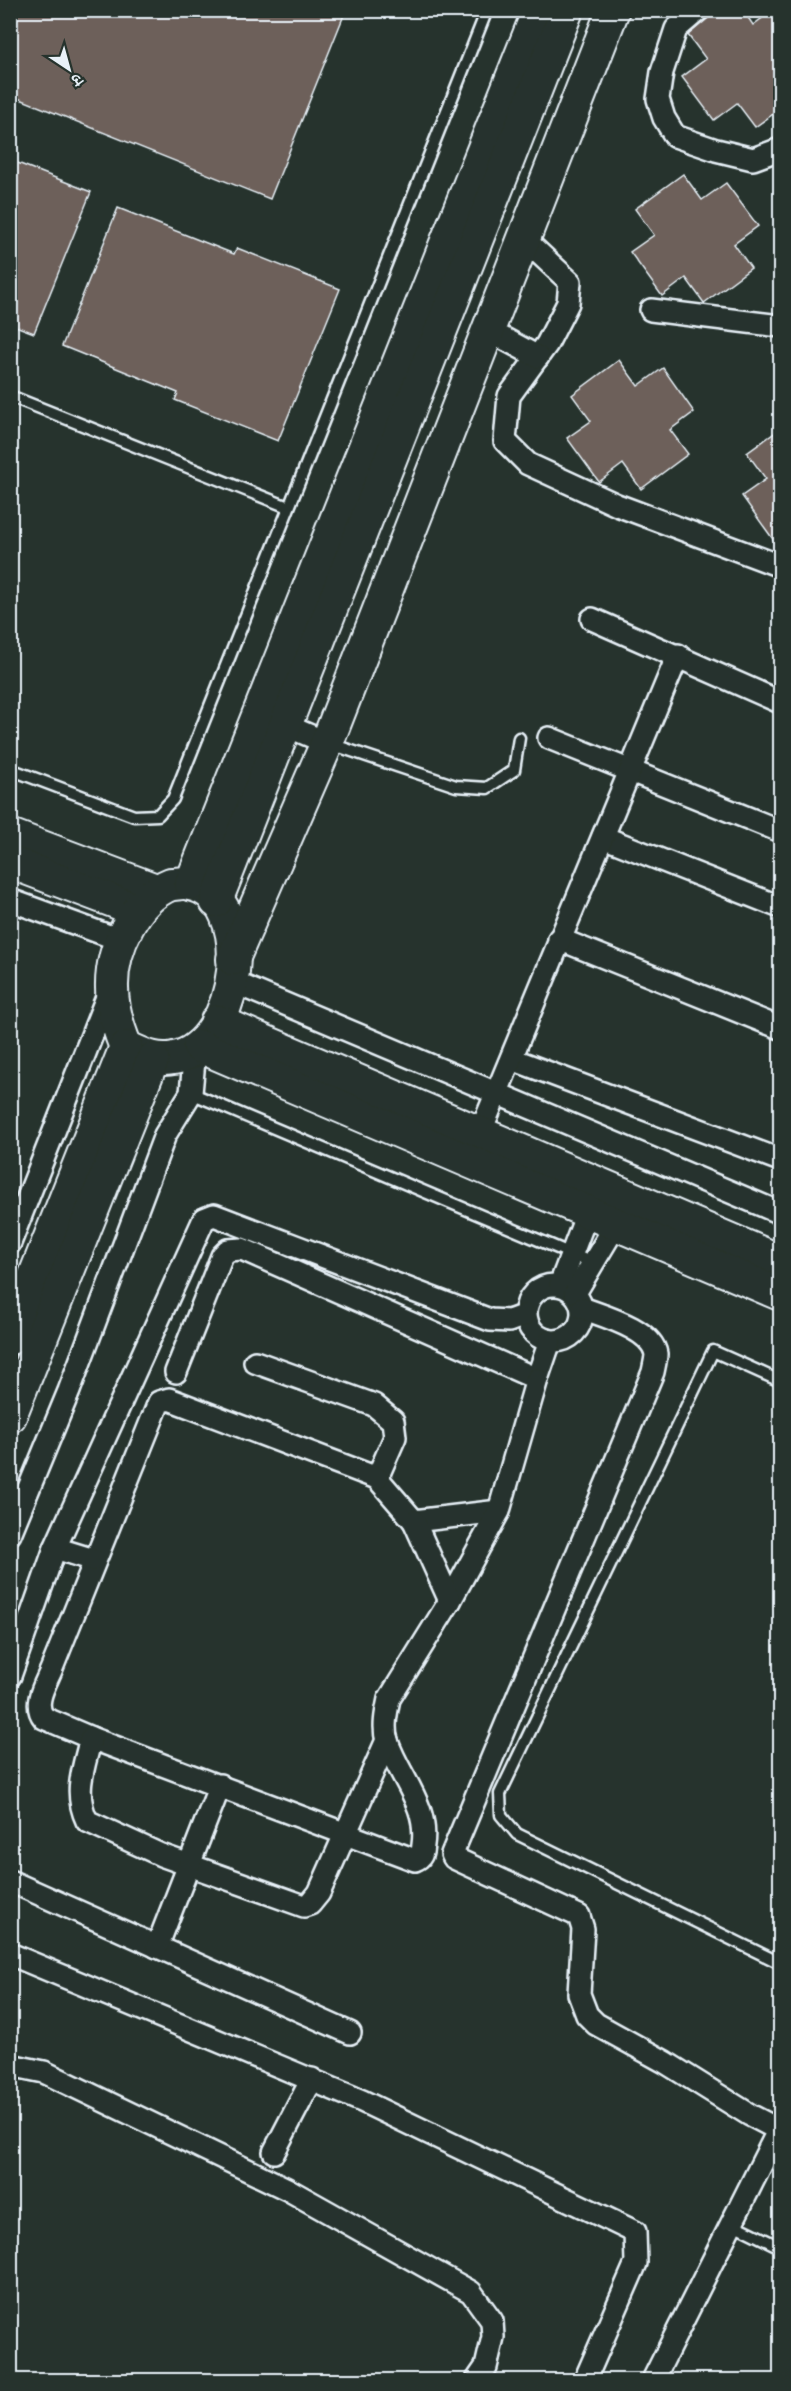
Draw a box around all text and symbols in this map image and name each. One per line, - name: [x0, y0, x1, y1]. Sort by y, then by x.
- north arrow: [39, 39, 99, 99]
- text: उ: [65, 67, 88, 92]

